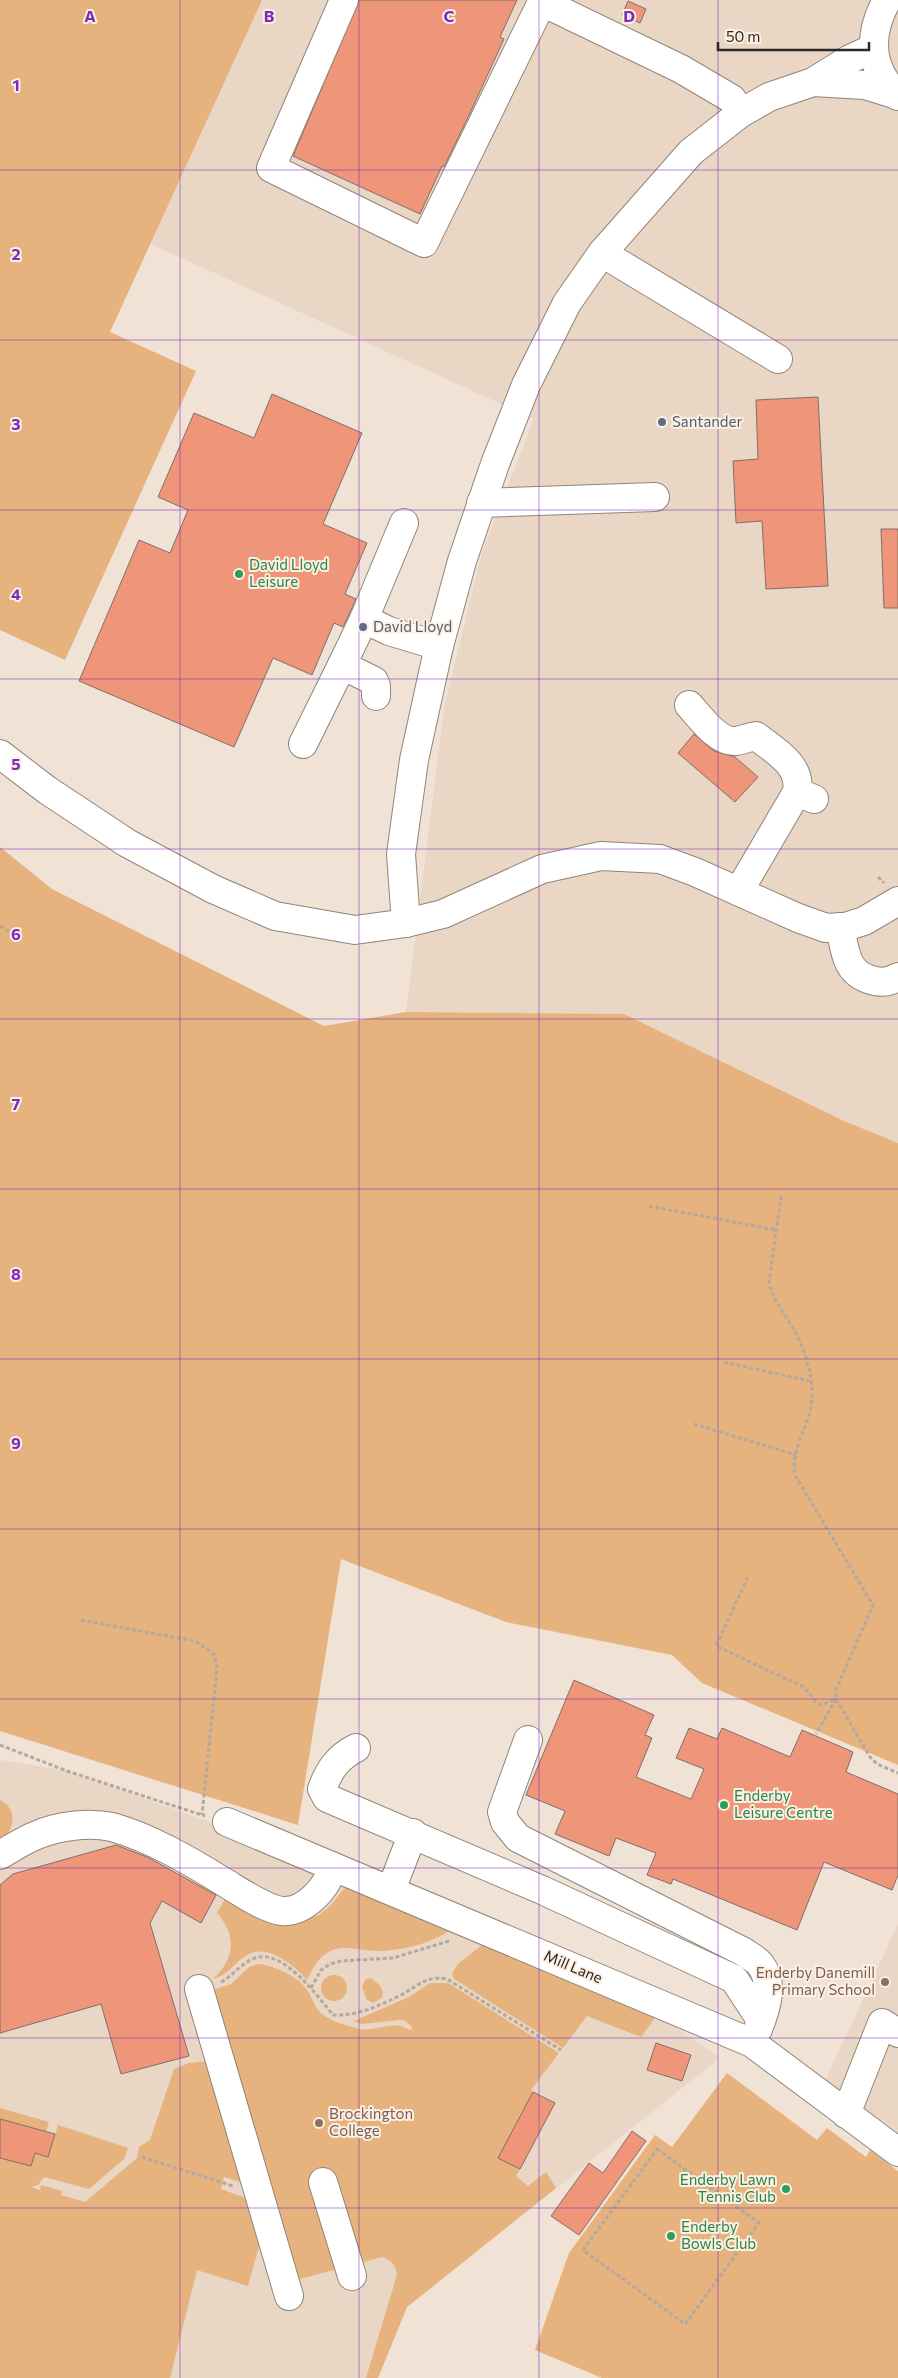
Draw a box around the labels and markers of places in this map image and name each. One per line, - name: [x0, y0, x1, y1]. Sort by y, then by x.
- place label: Santander: [672, 412, 742, 430]
- marker: Santander: [656, 416, 668, 428]
- place label: David Lloyd Leisure: [249, 555, 328, 590]
- marker: David Lloyd Leisure: [233, 568, 245, 580]
- place label: David Lloyd: [373, 617, 452, 635]
- marker: David Lloyd: [357, 621, 369, 633]
- place label: Enderby Leisure Centre: [734, 1786, 833, 1821]
- marker: Enderby Leisure Centre: [718, 1799, 730, 1811]
- place label: Enderby Danemill Primary School: [756, 1963, 875, 1998]
- marker: Enderby Danemill Primary School: [879, 1976, 891, 1988]
- place label: Brockington College: [329, 2104, 413, 2139]
- marker: Brockington College: [313, 2117, 325, 2129]
- place label: Enderby Lawn Tennis Club: [680, 2170, 776, 2205]
- marker: Enderby Lawn Tennis Club: [780, 2183, 792, 2195]
- place label: Enderby Bowls Club: [681, 2217, 756, 2252]
- marker: Enderby Bowls Club: [665, 2230, 677, 2242]

